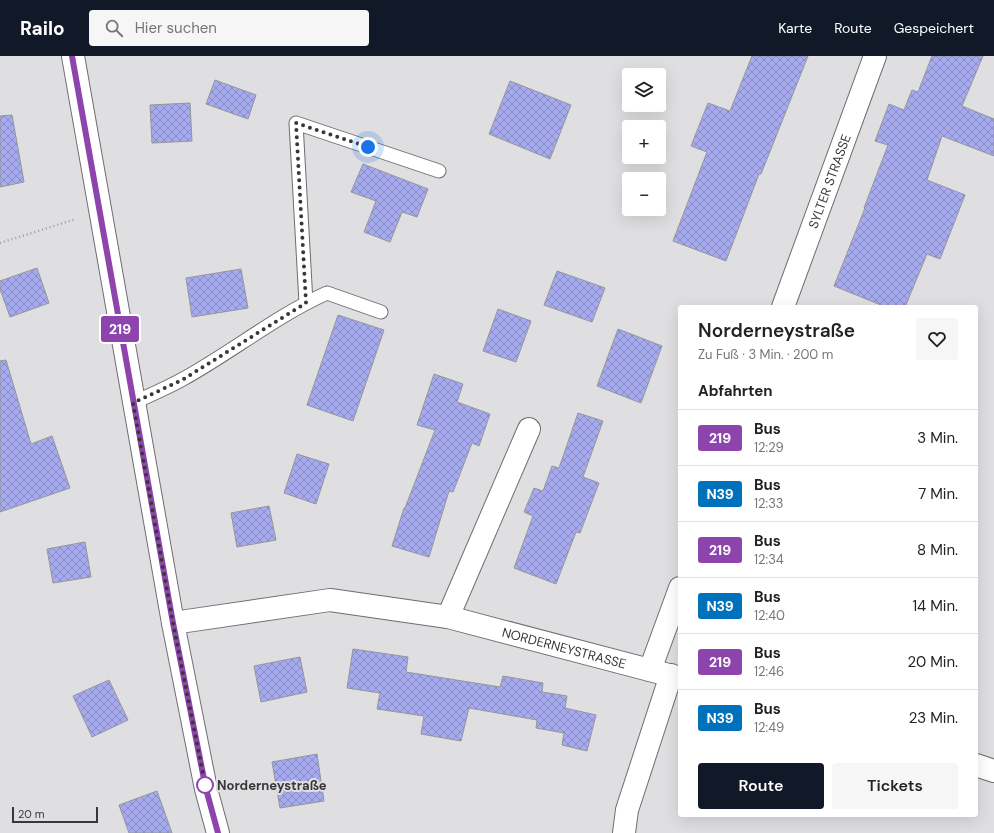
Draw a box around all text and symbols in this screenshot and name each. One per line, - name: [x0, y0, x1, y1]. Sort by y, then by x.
- search box: [89, 10, 369, 46]
- text: Railo: [20, 16, 65, 41]
- icon: search: [103, 17, 125, 39]
- text: Hier suchen: [135, 18, 217, 38]
- text: Karte: [778, 19, 812, 37]
- text: Route: [834, 19, 872, 37]
- text: Gespeichert: [894, 19, 974, 37]
- map controls: [622, 68, 666, 216]
- button: layers: [622, 68, 666, 112]
- button: +: [622, 120, 666, 164]
- street label: SYLTER STRASSE: [804, 132, 855, 231]
- your location: [358, 137, 378, 157]
- button: −: [622, 172, 666, 216]
- line badge: 219: [97, 316, 143, 342]
- text: Norderneystraße: [698, 318, 855, 343]
- button: heart: [916, 318, 958, 360]
- text: 219: [109, 320, 131, 338]
- text: Zu Fuß · 3 Min. · 200 m: [698, 346, 833, 363]
- text: Abfahrten: [698, 381, 773, 401]
- text: Bus: [754, 419, 781, 439]
- text: 3 Min.: [917, 428, 958, 448]
- text: 219: [709, 429, 731, 447]
- text: 12:29: [754, 439, 784, 456]
- text: Bus: [754, 475, 781, 495]
- text: 7 Min.: [918, 484, 958, 504]
- text: N39: [706, 485, 734, 503]
- text: 12:33: [754, 495, 784, 512]
- text: Bus: [754, 531, 781, 551]
- text: 8 Min.: [917, 540, 958, 560]
- text: 219: [709, 541, 731, 559]
- text: 12:34: [754, 551, 784, 568]
- text: Bus: [754, 587, 781, 607]
- text: 14 Min.: [912, 596, 958, 616]
- text: N39: [706, 597, 734, 615]
- text: 12:40: [754, 607, 785, 624]
- street label: NORDERNEYSTRASSE: [500, 624, 628, 672]
- text: Bus: [754, 643, 781, 663]
- text: 20 Min.: [907, 652, 958, 672]
- text: 219: [709, 653, 731, 671]
- text: 12:46: [754, 663, 784, 680]
- text: Bus: [754, 699, 781, 719]
- text: 23 Min.: [909, 708, 958, 728]
- text: N39: [706, 709, 734, 727]
- text: 12:49: [754, 719, 784, 736]
- button: Route: [698, 763, 824, 809]
- button: Tickets: [832, 763, 958, 809]
- marker: Norderneystraße: [196, 776, 214, 794]
- place label: Norderneystraße: [217, 777, 327, 794]
- scale bar: [12, 805, 98, 824]
- text: 20 m: [18, 807, 44, 821]

